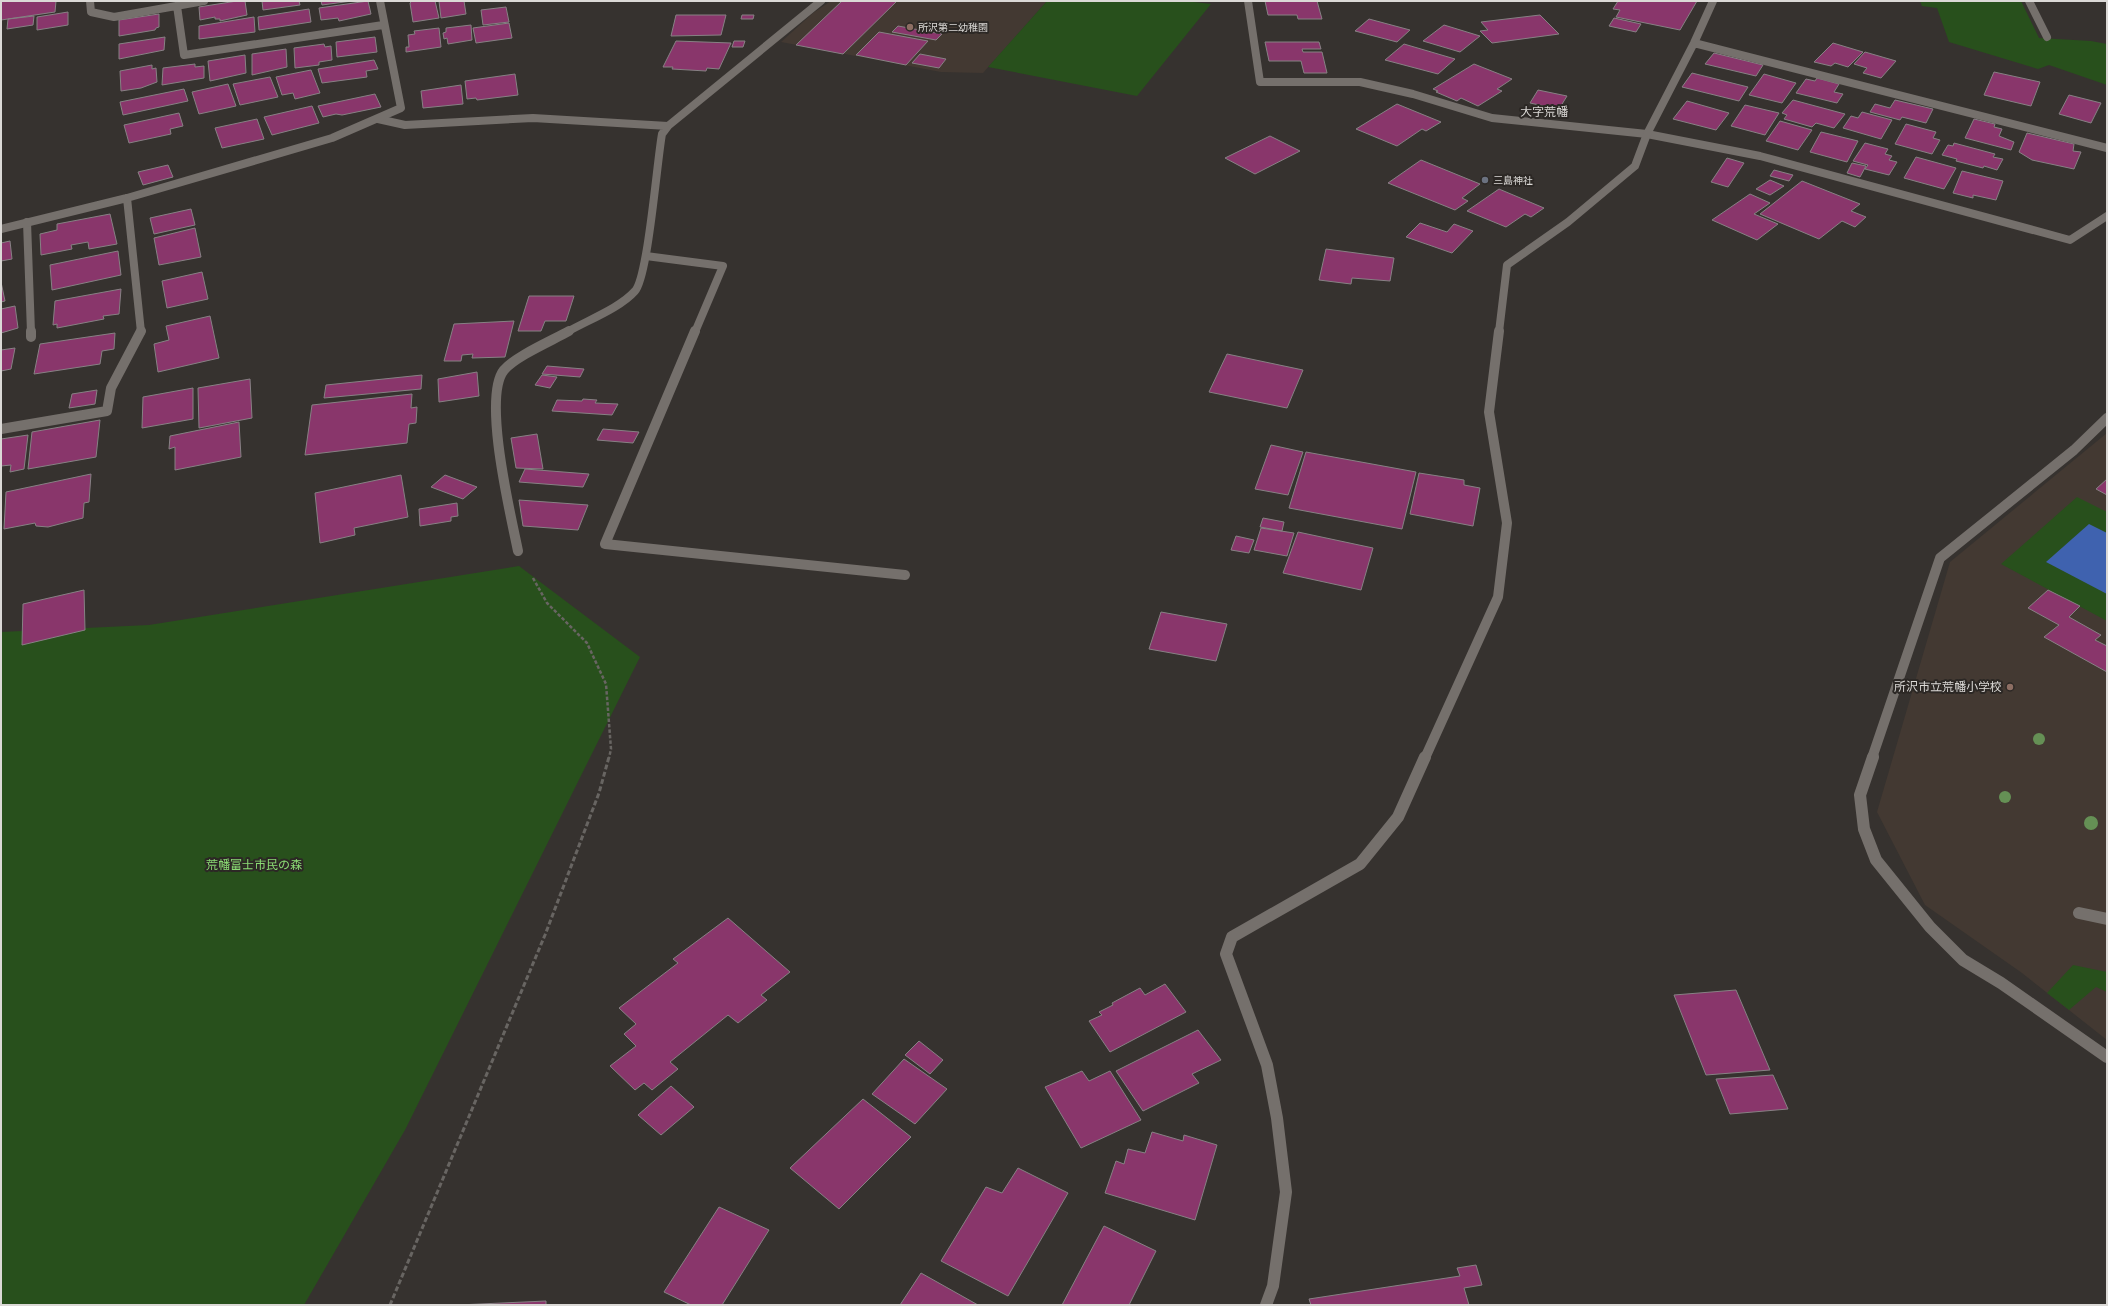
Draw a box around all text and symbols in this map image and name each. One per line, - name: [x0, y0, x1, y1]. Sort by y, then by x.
- place label: 所沢第二幼稚園: [918, 21, 988, 34]
- marker: 所沢第二幼稚園: [905, 22, 915, 32]
- district label: 大字荒幡: [1520, 105, 1568, 119]
- place label: 三島神社: [1493, 174, 1533, 187]
- marker: 三島神社: [1480, 175, 1490, 185]
- place label: 所沢市立荒幡小学校: [1894, 680, 2002, 694]
- marker: 所沢市立荒幡小学校: [2005, 682, 2015, 692]
- park label: 荒幡富士市民の森: [206, 858, 302, 872]

